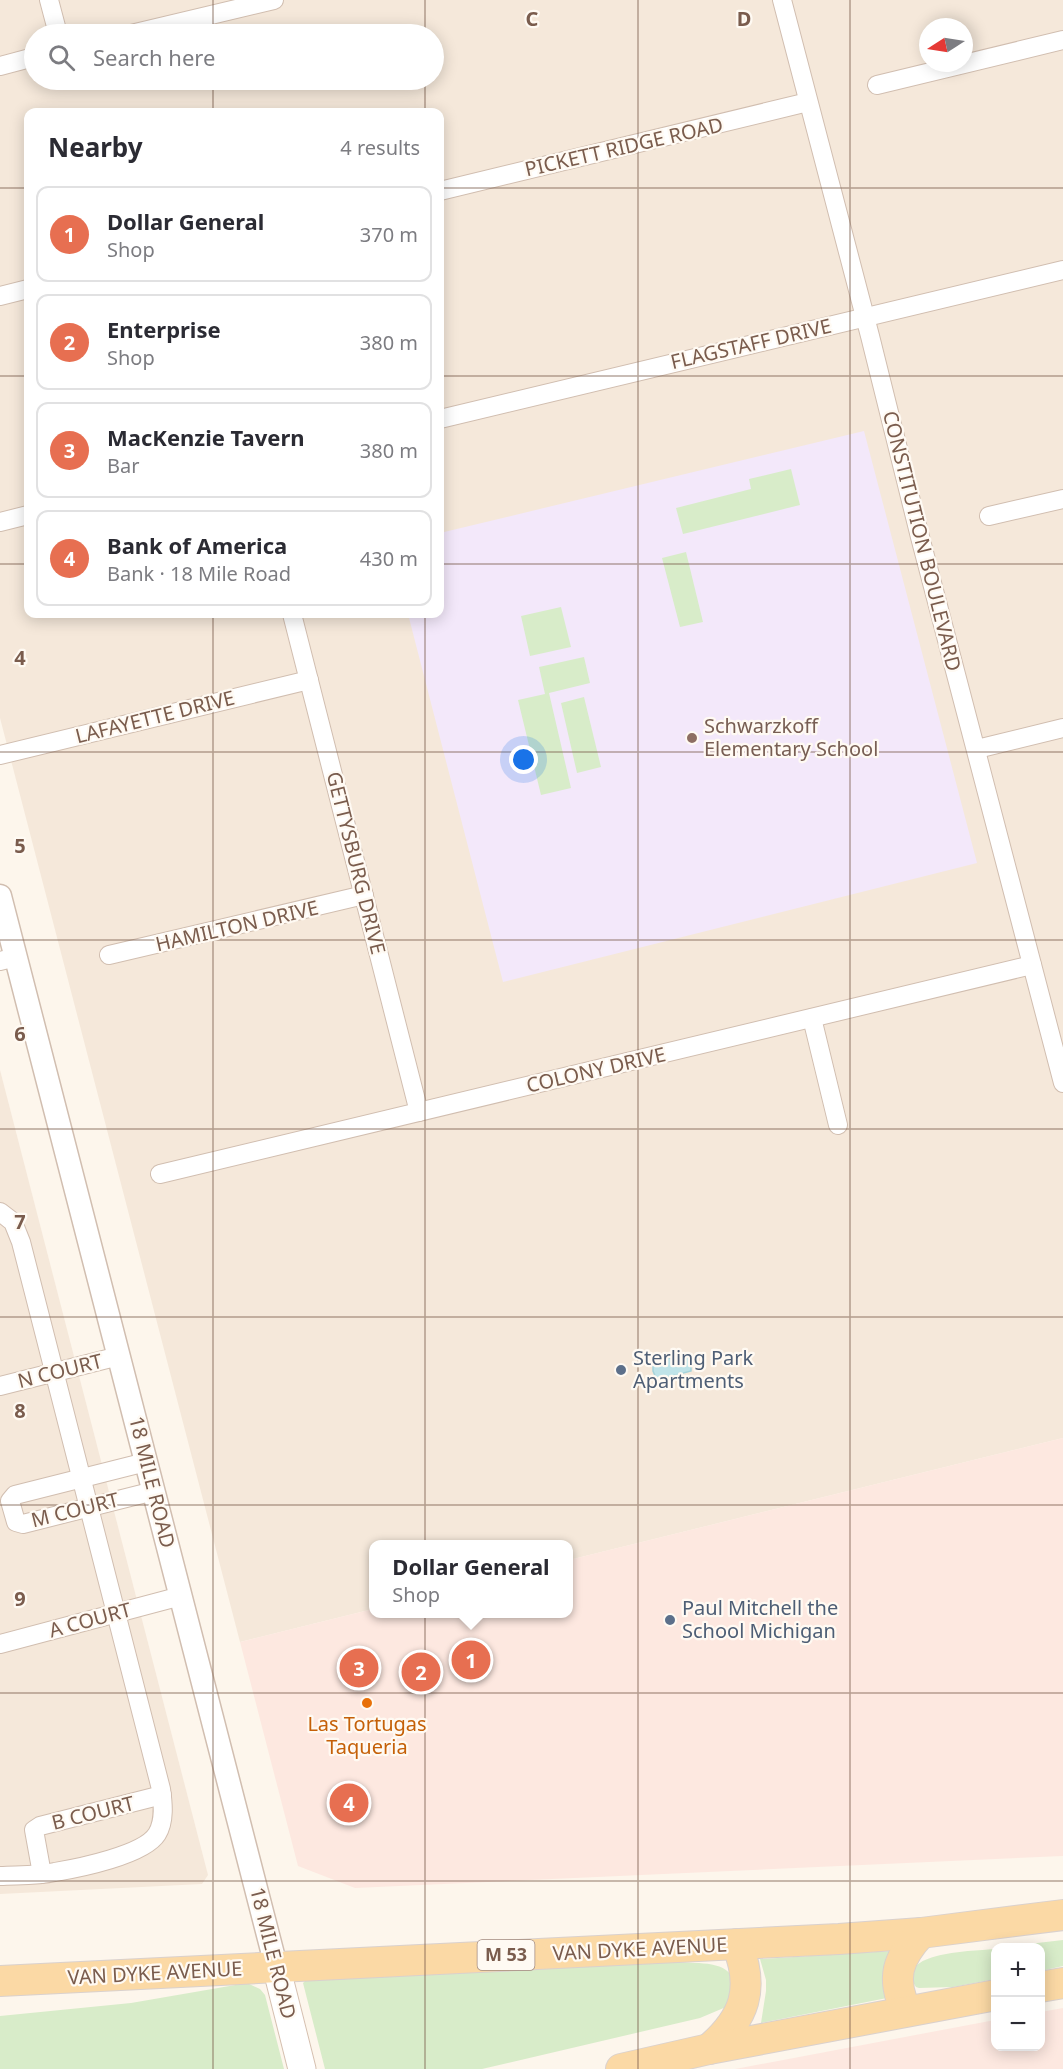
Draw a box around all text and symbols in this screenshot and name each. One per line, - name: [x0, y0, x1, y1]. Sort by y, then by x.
- text: C: [526, 5, 539, 32]
- text: D: [737, 5, 751, 32]
- north arrow: [919, 18, 973, 72]
- search box: [24, 24, 444, 90]
- icon: search: [45, 41, 78, 74]
- text: Search here: [93, 42, 215, 72]
- street label: PICKETT RIDGE ROAD: [522, 111, 726, 182]
- text: Nearby: [48, 129, 143, 165]
- text: 4 results: [340, 134, 420, 161]
- text: Dollar General: [107, 206, 264, 236]
- text: 1: [64, 221, 75, 248]
- text: 370 m: [360, 221, 418, 248]
- text: Shop: [107, 236, 155, 263]
- street label: FLAGSTAFF DRIVE: [668, 312, 834, 375]
- text: Enterprise: [107, 314, 221, 344]
- text: 2: [64, 329, 75, 356]
- text: 380 m: [360, 329, 418, 356]
- text: Shop: [107, 344, 155, 371]
- street label: CONSTITUTION BOULEVARD: [877, 408, 968, 674]
- text: MacKenzie Tavern: [107, 422, 305, 452]
- text: 3: [64, 437, 75, 464]
- text: 380 m: [360, 437, 418, 464]
- text: Bar: [107, 452, 139, 479]
- text: Bank of America: [107, 530, 287, 560]
- text: 4: [64, 545, 75, 572]
- text: 430 m: [360, 545, 418, 572]
- text: Bank · 18 Mile Road: [107, 560, 291, 587]
- text: 4: [14, 644, 26, 671]
- street label: LAFAYETTE DRIVE: [72, 684, 237, 749]
- place label: Schwarzkoff Elementary School: [704, 712, 878, 762]
- marker: Schwarzkoff Elementary School: [685, 731, 699, 745]
- your location: [509, 745, 538, 774]
- street label: GETTYSBURG DRIVE: [321, 769, 392, 957]
- text: 5: [14, 832, 26, 859]
- street label: HAMILTON DRIVE: [153, 894, 321, 957]
- text: 6: [14, 1020, 26, 1047]
- street label: COLONY DRIVE: [524, 1040, 668, 1099]
- text: 7: [14, 1208, 26, 1235]
- place label: Sterling Park Apartments: [633, 1344, 753, 1394]
- street label: N COURT: [15, 1347, 105, 1394]
- marker: Sterling Park Apartments: [614, 1363, 628, 1377]
- text: 8: [14, 1397, 26, 1424]
- street label: 18 MILE ROAD: [123, 1413, 182, 1551]
- street label: M COURT: [28, 1486, 122, 1533]
- popup: [369, 1540, 573, 1618]
- text: Dollar General: [392, 1551, 550, 1581]
- text: Shop: [392, 1581, 440, 1608]
- text: 9: [14, 1585, 26, 1612]
- place label: Paul Mitchell the School Michigan: [682, 1594, 838, 1644]
- street label: A COURT: [46, 1596, 134, 1643]
- marker: Paul Mitchell the School Michigan: [663, 1613, 677, 1627]
- pin: 1: [452, 1638, 490, 1682]
- pin: 3: [340, 1646, 378, 1690]
- pin: 2: [402, 1650, 440, 1694]
- marker: Las Tortugas Taqueria: [360, 1696, 374, 1710]
- place label: Las Tortugas Taqueria: [307, 1710, 427, 1760]
- pin: 4: [330, 1780, 368, 1826]
- street label: B COURT: [49, 1789, 137, 1836]
- street label: 18 MILE ROAD: [244, 1884, 303, 2022]
- street label: VAN DYKE AVENUE: [552, 1930, 728, 1967]
- road number: M 53: [478, 1940, 534, 1970]
- map controls: [991, 1943, 1045, 2051]
- button: +: [991, 1943, 1045, 1997]
- street label: VAN DYKE AVENUE: [67, 1954, 243, 1991]
- button: −: [991, 1997, 1045, 2051]

